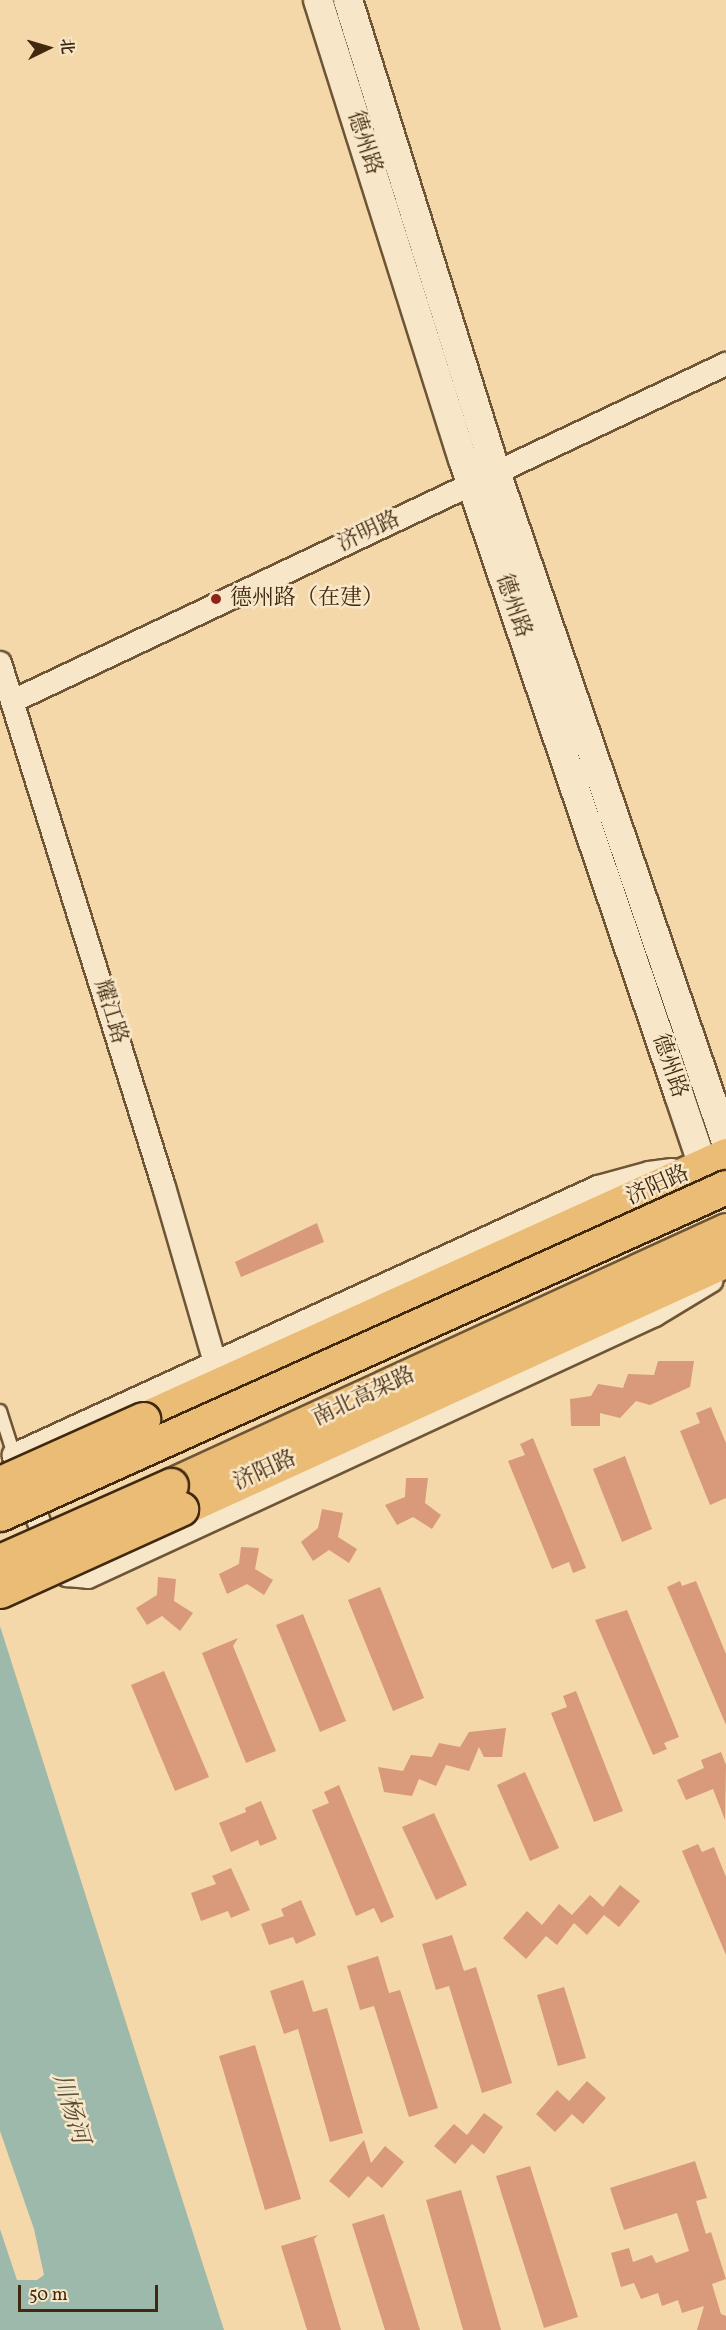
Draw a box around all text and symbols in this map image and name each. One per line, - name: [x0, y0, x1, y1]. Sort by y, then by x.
- north arrow: [18, 18, 78, 78]
- text: 北: [54, 37, 78, 55]
- street label: 德州路: [341, 108, 387, 178]
- street label: 济明路: [334, 506, 404, 558]
- street label: 德州路: [490, 571, 536, 641]
- place label: 德州路（在建）: [230, 586, 384, 612]
- marker: 德州路（在建）: [207, 590, 225, 608]
- street label: 耀江路: [88, 977, 132, 1047]
- street label: 德州路: [646, 1031, 692, 1101]
- street label: 济阳路: [622, 1161, 694, 1211]
- street label: 南北高架路: [309, 1362, 419, 1432]
- street label: 济阳路: [229, 1446, 301, 1496]
- water label: 川杨河: [45, 2070, 93, 2148]
- scale bar: [21, 2273, 160, 2311]
- text: 50 m: [29, 2283, 68, 2308]

